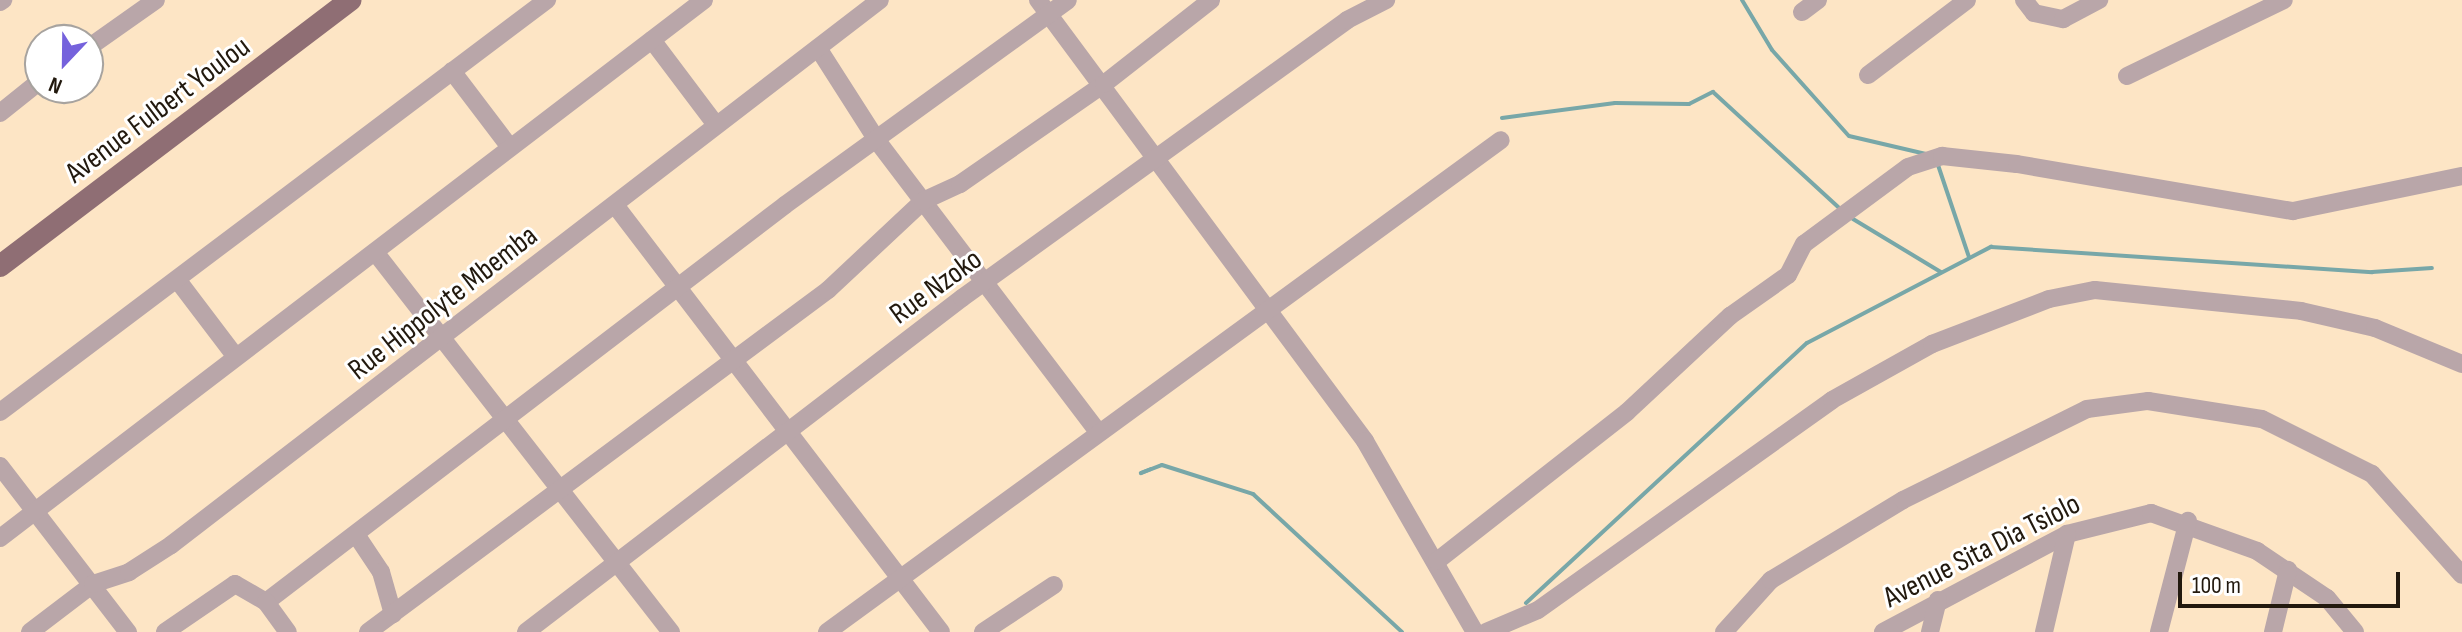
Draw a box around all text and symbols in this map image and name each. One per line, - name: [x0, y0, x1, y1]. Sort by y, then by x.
- north arrow: [24, 24, 104, 104]
- street label: Avenue Fulbert Youlou: [59, 29, 257, 191]
- text: N: [45, 70, 66, 100]
- street label: Rue Hippolyte Mbemba: [341, 218, 545, 388]
- street label: Rue Nzoko: [883, 242, 989, 332]
- street label: Avenue Sita Dia Tsiolo: [1878, 486, 2086, 616]
- scale bar: [2182, 556, 2404, 606]
- text: 100 m: [2192, 571, 2241, 600]

